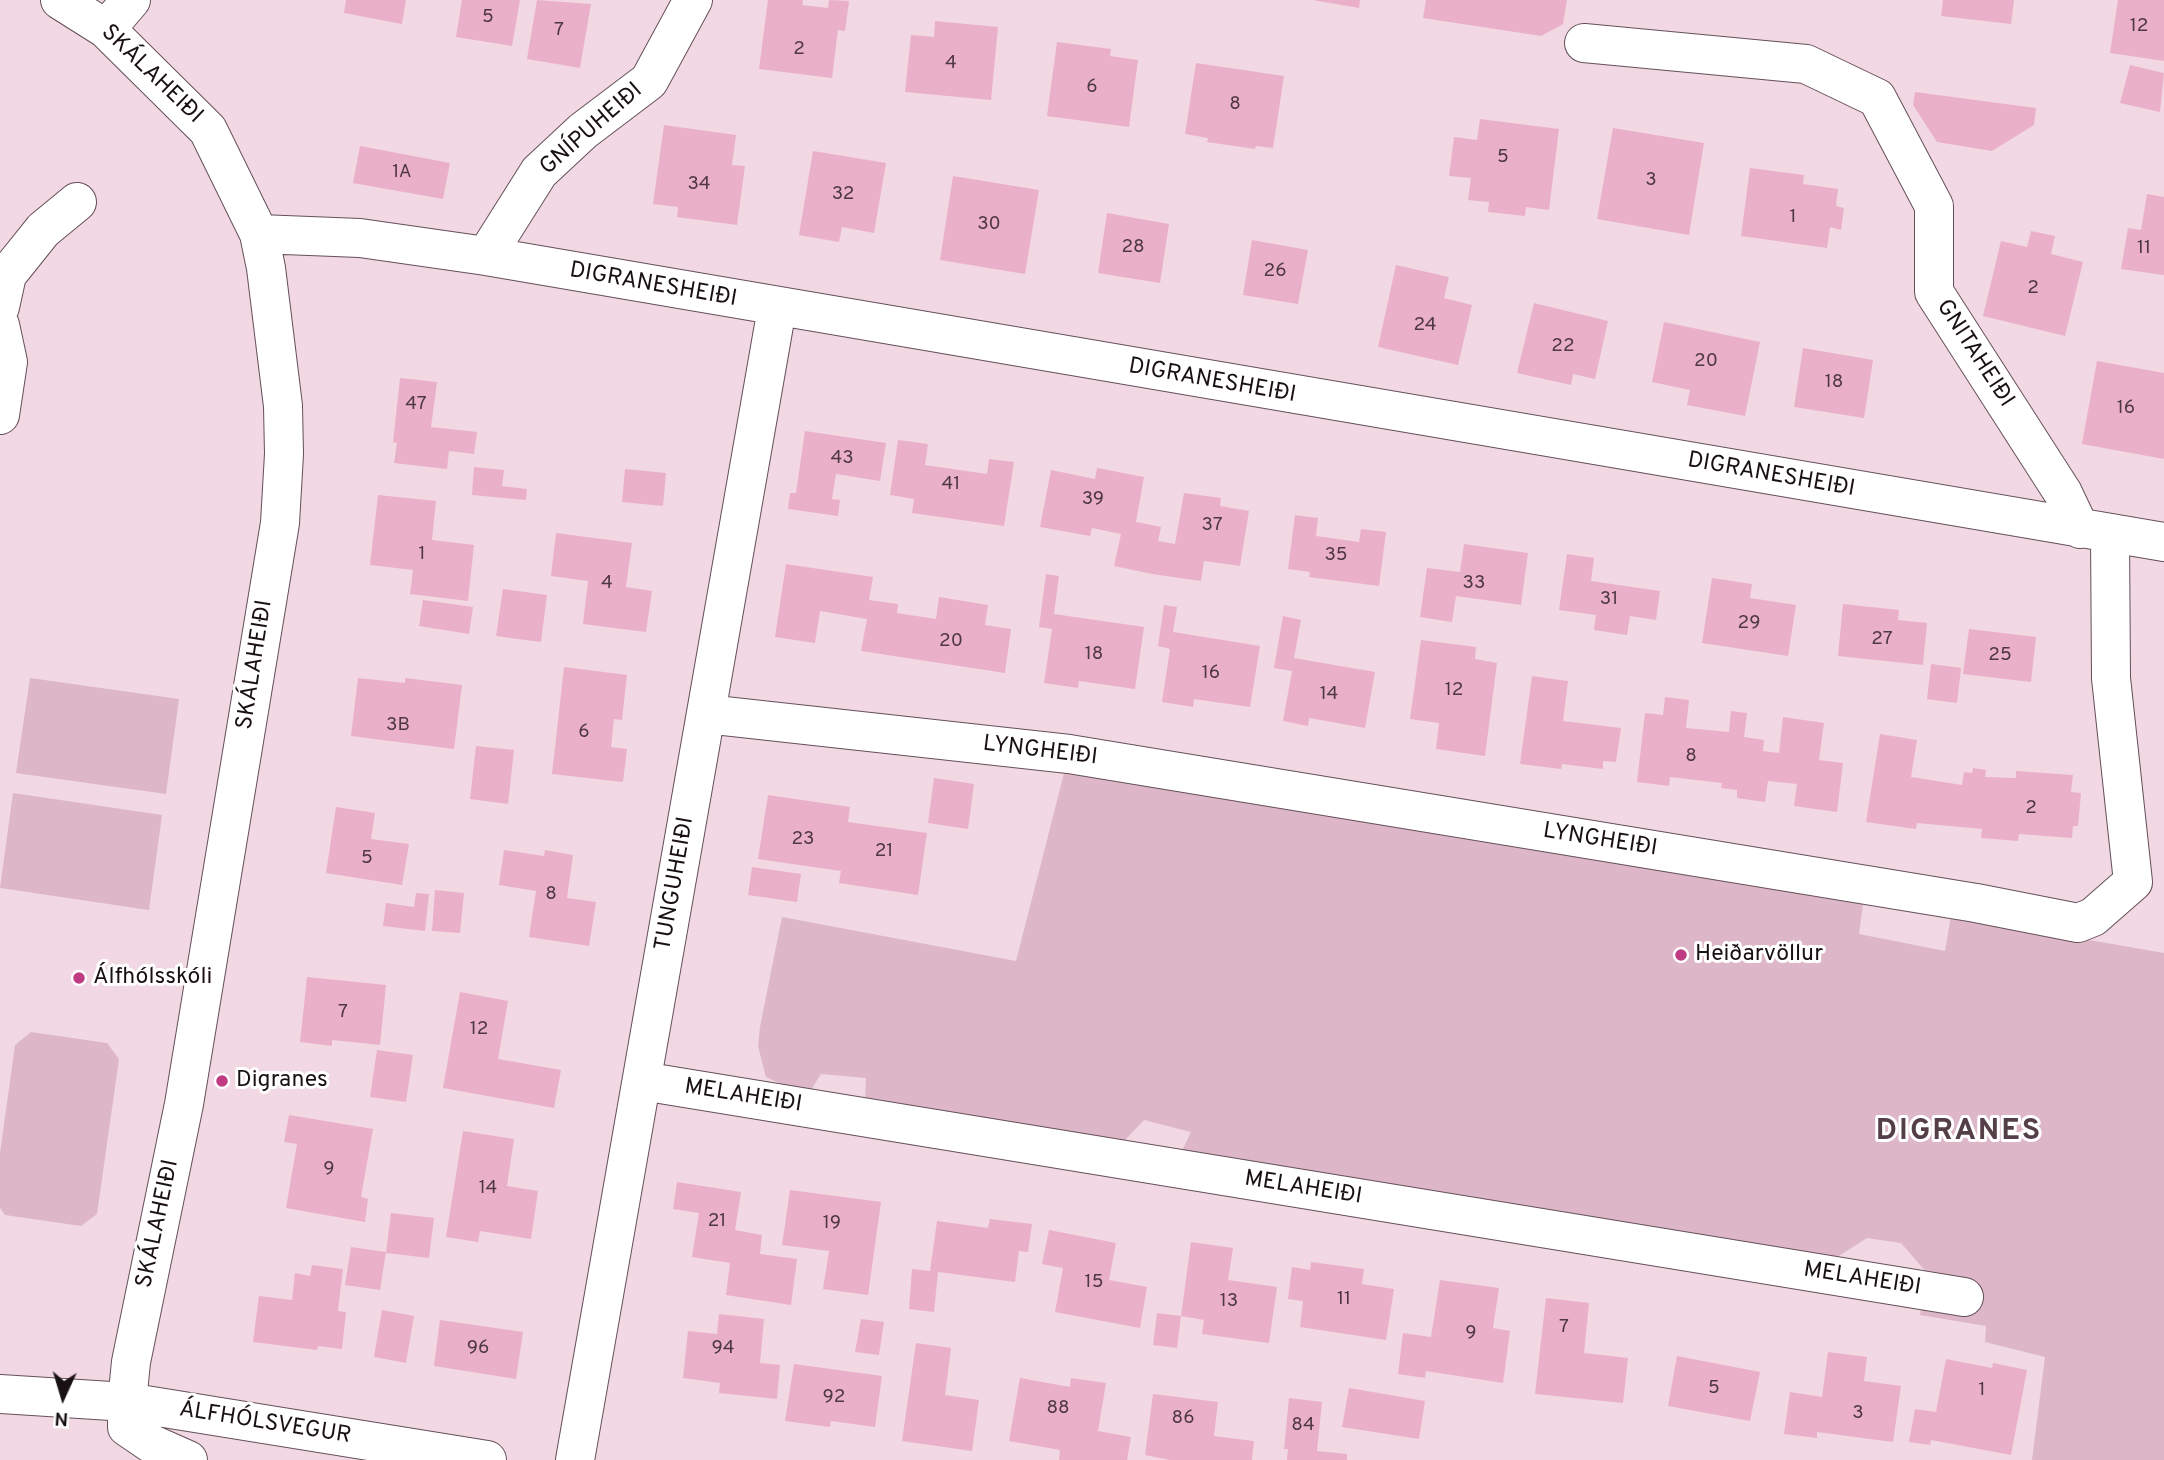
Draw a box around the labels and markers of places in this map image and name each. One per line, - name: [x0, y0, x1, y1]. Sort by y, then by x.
- place label: Heiðarvöllur: [1695, 941, 1823, 969]
- marker: Heiðarvöllur: [1673, 947, 1689, 963]
- place label: Álfhólsskóli: [93, 964, 212, 992]
- marker: Álfhólsskóli: [71, 970, 87, 986]
- place label: Digranes: [236, 1067, 328, 1095]
- marker: Digranes: [214, 1073, 230, 1089]

